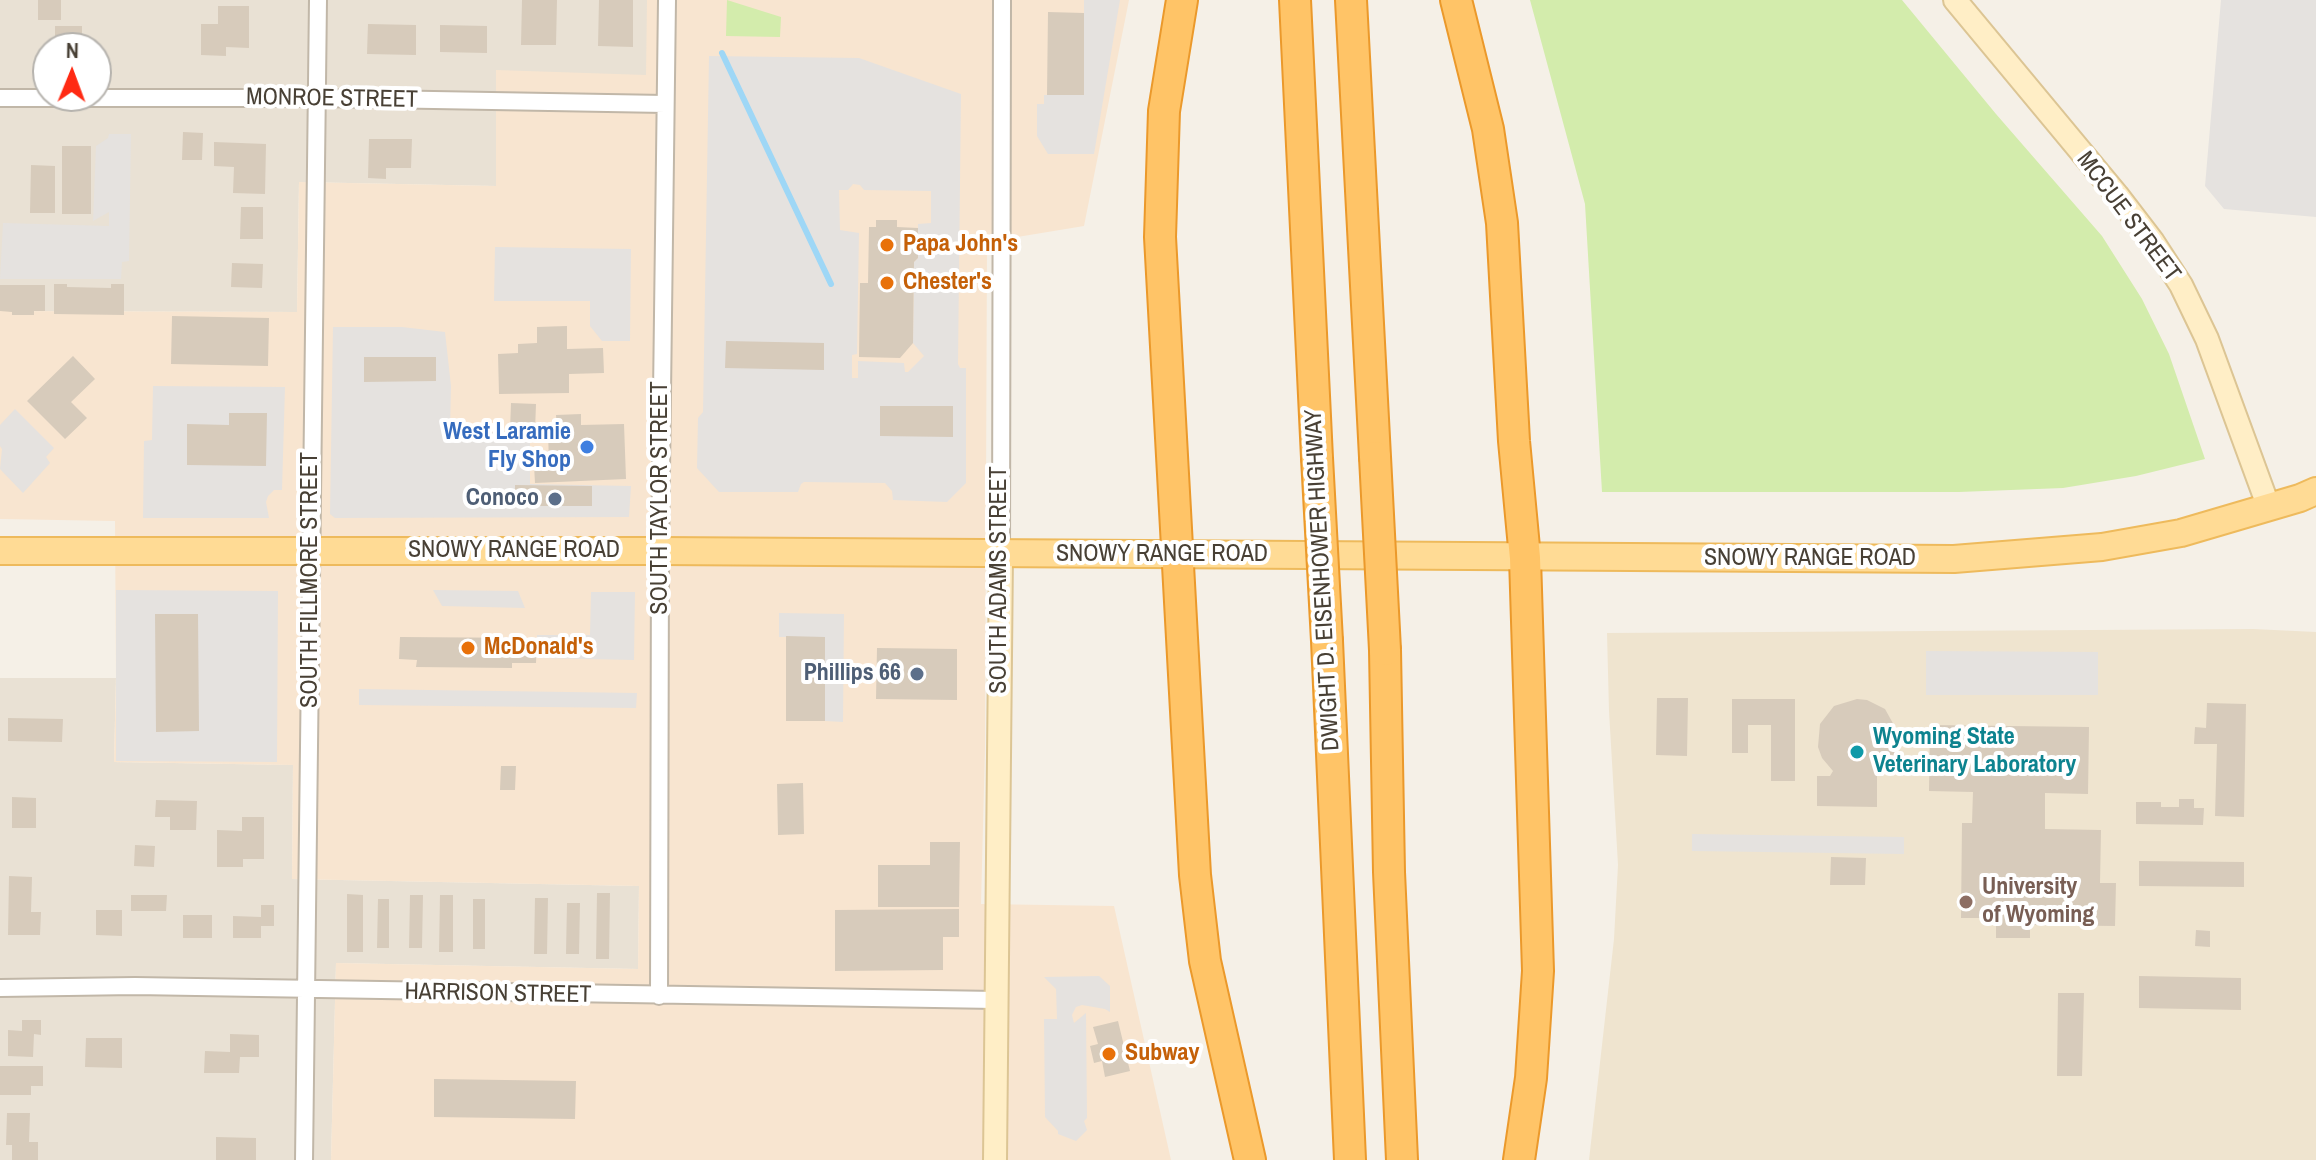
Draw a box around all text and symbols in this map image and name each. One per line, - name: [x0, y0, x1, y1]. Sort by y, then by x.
- north arrow: [32, 32, 112, 112]
- text: N: [66, 35, 79, 65]
- street label: MONROE STREET: [246, 83, 418, 115]
- street label: MCCUE STREET: [2070, 146, 2186, 288]
- place label: Papa John's: [903, 231, 1018, 259]
- marker: Papa John's: [878, 236, 896, 254]
- place label: Chester's: [903, 269, 992, 297]
- marker: Chester's: [878, 274, 896, 292]
- street label: SOUTH TAYLOR STREET: [647, 381, 675, 615]
- street label: DWIGHT D. EISENHOWER HIGHWAY: [1300, 408, 1346, 752]
- place label: West Laramie Fly Shop: [443, 419, 571, 475]
- marker: West Laramie Fly Shop: [578, 438, 596, 456]
- street label: SOUTH FILLMORE STREET: [297, 452, 325, 708]
- street label: SOUTH ADAMS STREET: [986, 466, 1014, 694]
- place label: Conoco: [466, 485, 539, 513]
- marker: Conoco: [546, 490, 564, 508]
- street label: SNOWY RANGE ROAD: [408, 537, 620, 565]
- street label: SNOWY RANGE ROAD: [1056, 541, 1268, 569]
- street label: SNOWY RANGE ROAD: [1704, 545, 1916, 573]
- place label: McDonald's: [484, 634, 594, 662]
- marker: McDonald's: [459, 639, 477, 657]
- place label: Phillips 66: [804, 660, 901, 688]
- marker: Phillips 66: [908, 665, 926, 683]
- place label: Wyoming State Veterinary Laboratory: [1873, 724, 2076, 780]
- marker: Wyoming State Veterinary Laboratory: [1848, 743, 1866, 761]
- place label: University of Wyoming: [1982, 874, 2094, 930]
- marker: University of Wyoming: [1957, 893, 1975, 911]
- street label: HARRISON STREET: [404, 978, 592, 1010]
- place label: Subway: [1125, 1040, 1199, 1068]
- marker: Subway: [1100, 1045, 1118, 1063]

